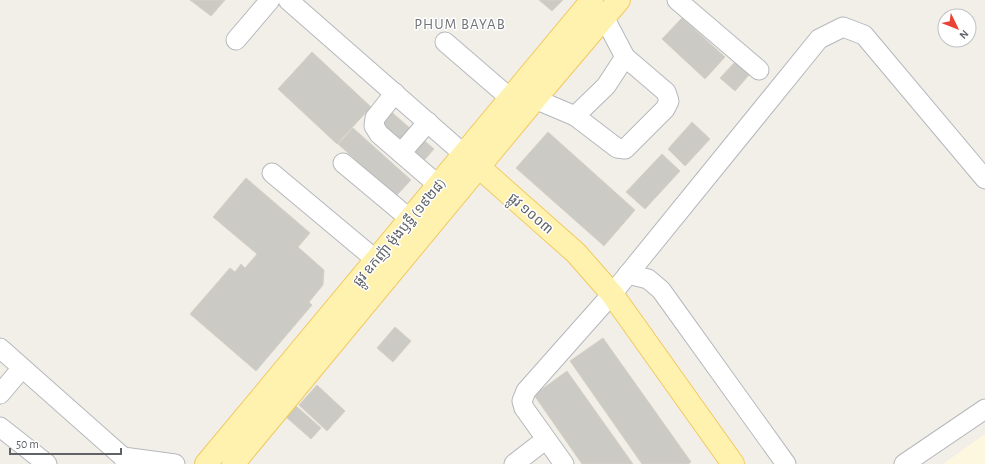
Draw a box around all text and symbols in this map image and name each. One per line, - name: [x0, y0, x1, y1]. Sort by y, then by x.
- north arrow: [937, 8, 977, 48]
- district label: PHUM BAYAB: [414, 17, 506, 32]
- text: N: [957, 28, 971, 41]
- street label: ផ្លូវ ឧកញ៉ា ម៉ុងឫទ្ធី (១៩២៨): [349, 175, 452, 292]
- street label: ផ្លូវ ១០០៣: [502, 191, 556, 240]
- scale bar: [10, 430, 121, 456]
- text: 50 m: [16, 438, 39, 450]

